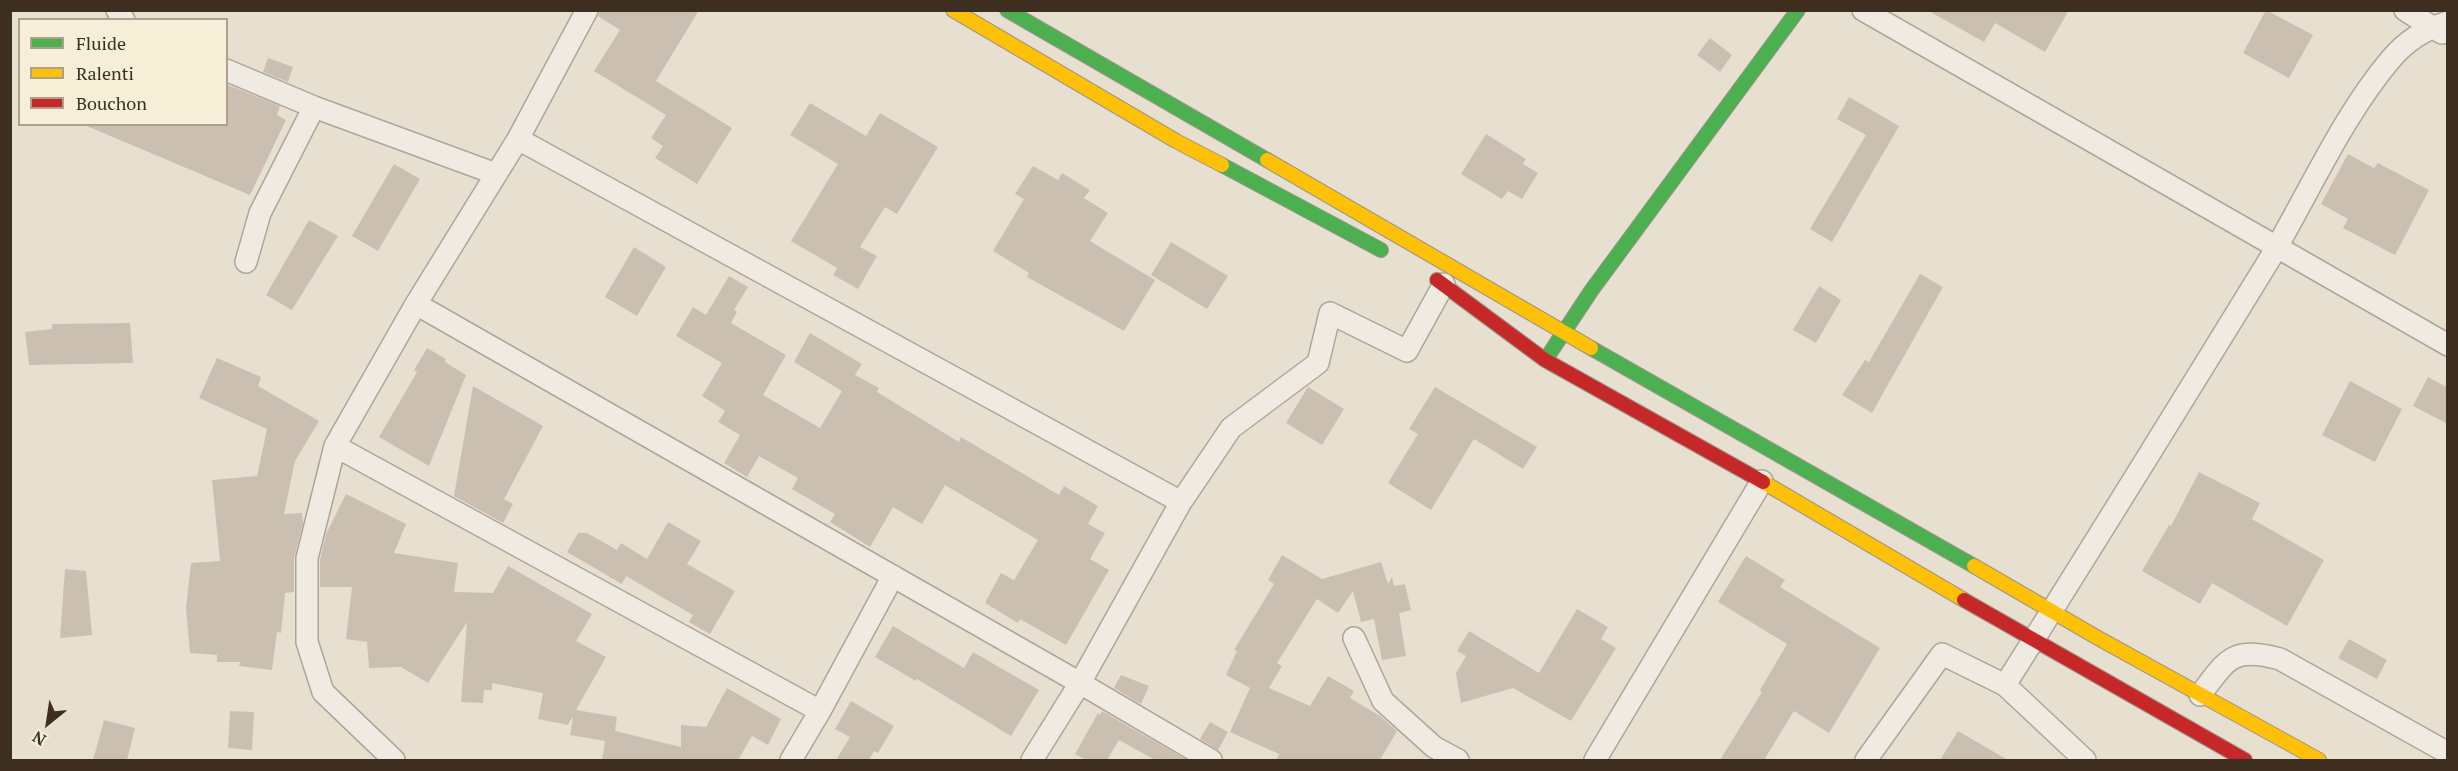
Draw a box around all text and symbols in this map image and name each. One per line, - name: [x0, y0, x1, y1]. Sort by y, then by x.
- legend: [18, 18, 228, 126]
- text: Fluide: [76, 31, 126, 55]
- text: Ralenti: [76, 61, 134, 85]
- text: Bouchon: [76, 91, 147, 115]
- north arrow: [18, 693, 78, 753]
- text: N: [28, 726, 50, 751]

